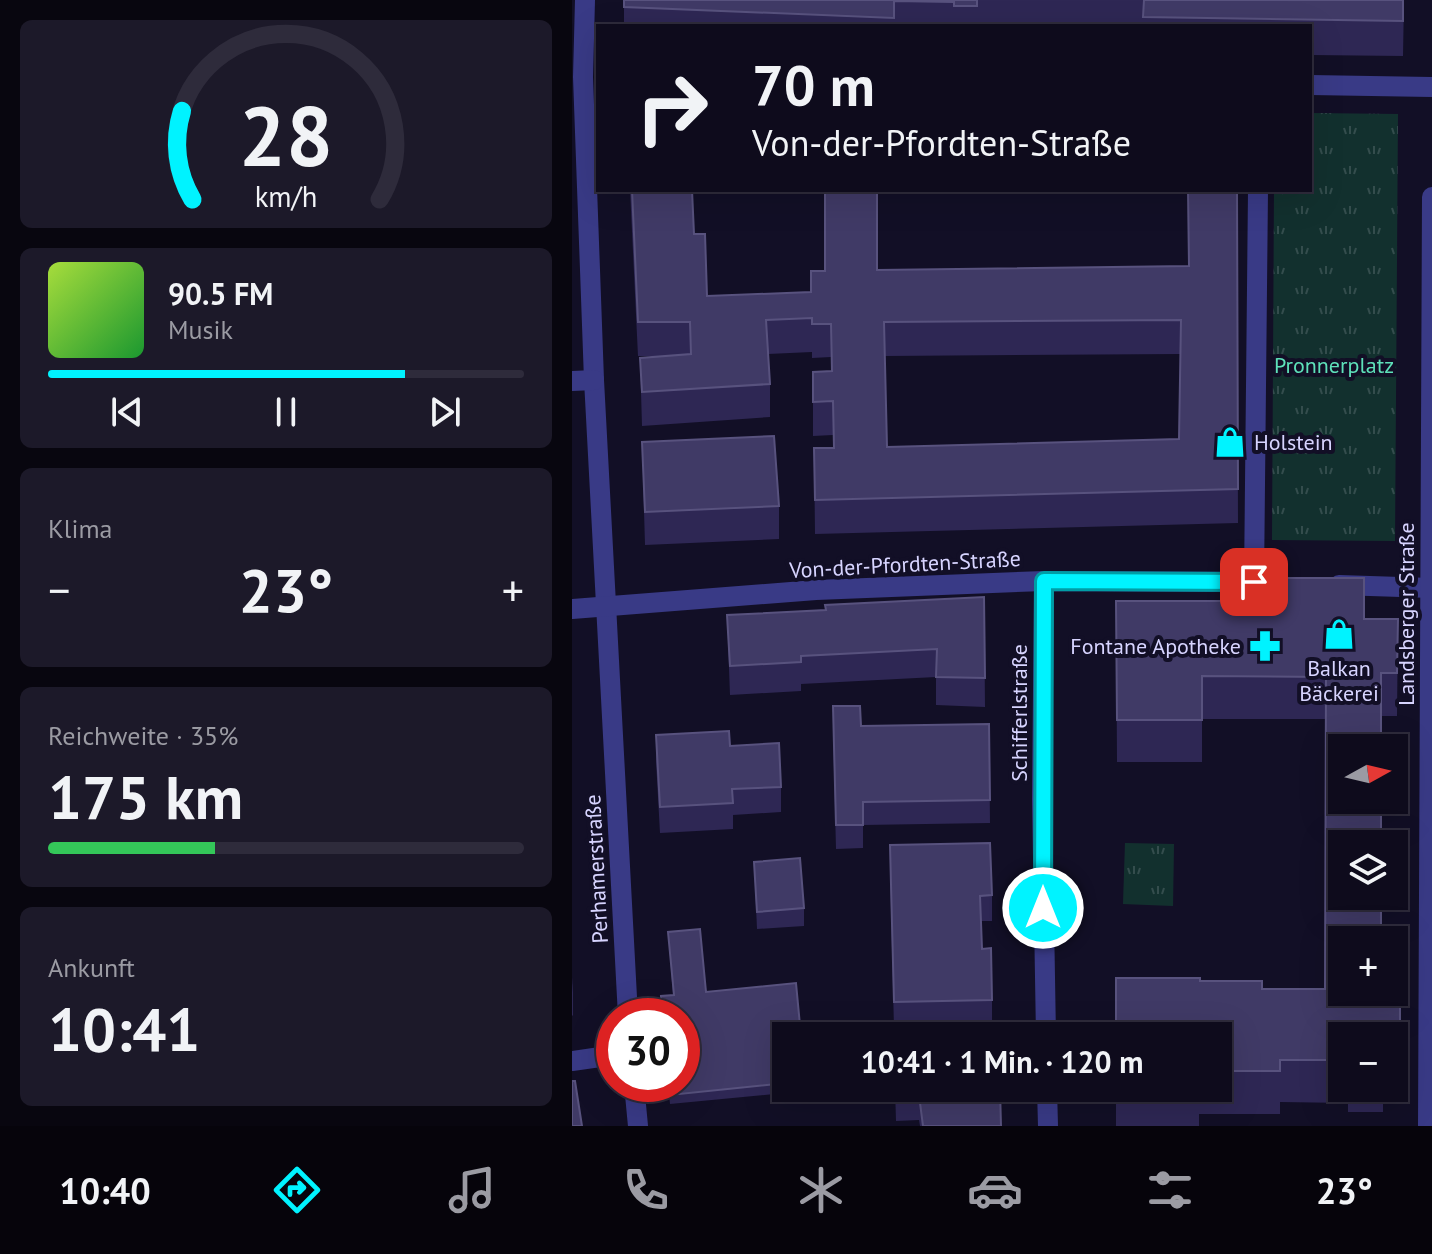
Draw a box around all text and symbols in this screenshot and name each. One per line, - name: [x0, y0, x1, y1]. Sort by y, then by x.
- text: 70 m: [752, 49, 875, 121]
- icon: right: [620, 56, 724, 160]
- text: 28: [239, 81, 333, 189]
- text: Von-der-Pfordten-Straße: [752, 119, 1131, 166]
- text: km/h: [255, 178, 317, 215]
- text: 90.5 FM: [168, 274, 273, 313]
- text: Musik: [168, 313, 233, 346]
- park label: Pronnerplatz: [1274, 351, 1394, 379]
- icon: previous: [105, 390, 149, 434]
- icon: pause: [264, 390, 308, 434]
- icon: next: [423, 390, 467, 434]
- shop icon: Holstein: [1213, 425, 1247, 459]
- place label: Holstein: [1254, 428, 1333, 456]
- text: Klima: [48, 512, 112, 545]
- street label: Landsberger Straße: [1392, 522, 1420, 706]
- street label: Von-der-Pfordten-Straße: [788, 544, 1021, 584]
- pin: [1220, 548, 1288, 616]
- text: 23°: [239, 551, 333, 629]
- icon: arrive: [1232, 560, 1276, 604]
- text: −: [48, 561, 70, 618]
- text: +: [502, 561, 524, 618]
- shop icon: Balkan Bäckerei: [1322, 617, 1356, 651]
- pharmacy icon: Fontane Apotheke: [1248, 629, 1282, 663]
- place label: Fontane Apotheke: [1070, 632, 1241, 660]
- street label: Schifferlstraße: [1005, 644, 1033, 782]
- place label: Balkan Bäckerei: [1299, 654, 1379, 707]
- text: Reichweite · 35%: [48, 719, 238, 752]
- north arrow: [1328, 734, 1408, 814]
- map controls: [1328, 734, 1408, 1102]
- text: 175 km: [48, 758, 243, 836]
- street label: Perhamerstraße: [578, 794, 614, 944]
- button: layers: [1328, 830, 1408, 910]
- position arrow: [1001, 866, 1085, 950]
- button: +: [1328, 926, 1408, 1006]
- text: Ankunft: [48, 951, 135, 984]
- text: 10:41: [48, 990, 200, 1068]
- speed limit sign: 30: [596, 998, 700, 1102]
- button: −: [1328, 1022, 1408, 1102]
- text: 10:41 · 1 Min. · 120 m: [861, 1042, 1143, 1081]
- icon: directions: [269, 1162, 325, 1218]
- icon: music: [444, 1162, 500, 1218]
- icon: phone: [618, 1162, 674, 1218]
- icon: climate: [793, 1162, 849, 1218]
- icon: car: [967, 1162, 1023, 1218]
- icon: filters: [1142, 1162, 1198, 1218]
- text: 10:40: [59, 1167, 151, 1214]
- text: 23°: [1316, 1167, 1373, 1214]

